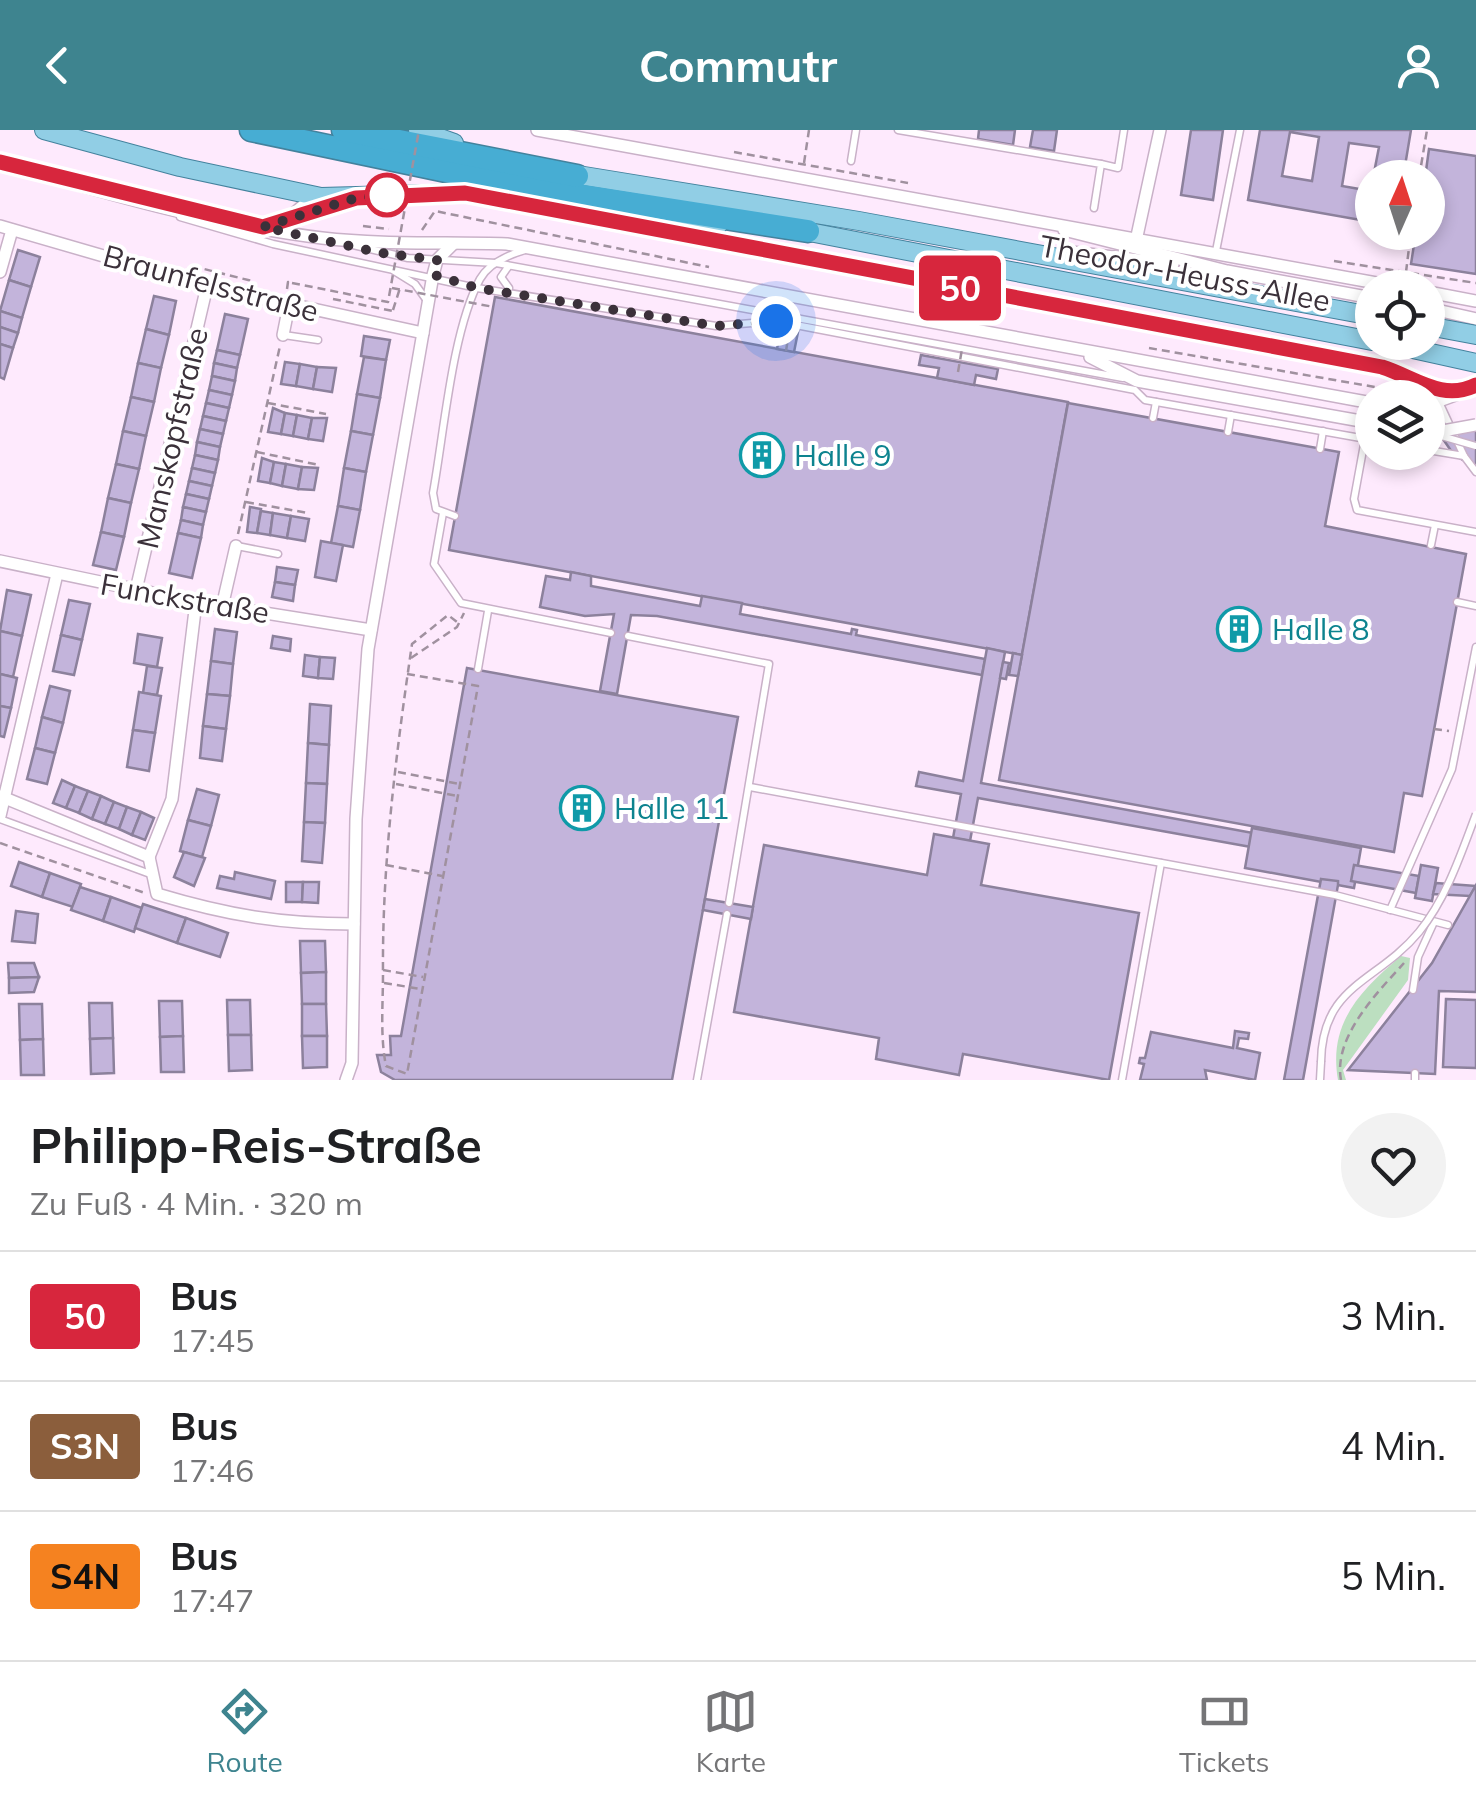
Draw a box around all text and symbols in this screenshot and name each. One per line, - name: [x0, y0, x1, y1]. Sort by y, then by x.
- text: Commutr: [639, 37, 837, 93]
- icon: back: [30, 38, 85, 93]
- icon: person: [1391, 38, 1446, 93]
- north arrow: [1355, 160, 1445, 250]
- map controls: [1355, 160, 1445, 470]
- unlabelled marker: [366, 174, 408, 216]
- street label: Theodor-Heuss-Allee: [1037, 226, 1333, 320]
- street label: Braunfelsstraße: [99, 236, 323, 330]
- line badge: 50: [915, 256, 1005, 320]
- text: 50: [939, 266, 981, 310]
- button: locate: [1355, 270, 1445, 360]
- your location: [751, 296, 801, 346]
- street label: Manskopfstraße: [128, 324, 216, 552]
- button: layers: [1355, 380, 1445, 470]
- building icon: Halle 9: [739, 432, 785, 478]
- place label: Halle 9: [794, 436, 891, 474]
- street label: Funckstraße: [98, 564, 272, 632]
- building icon: Halle 8: [1216, 606, 1262, 652]
- place label: Halle 8: [1272, 610, 1369, 648]
- building icon: Halle 11: [559, 785, 605, 831]
- place label: Halle 11: [614, 789, 729, 827]
- button: heart: [1341, 1113, 1446, 1218]
- text: Philipp-Reis-Straße: [30, 1115, 482, 1175]
- text: Zu Fuß · 4 Min. · 320 m: [30, 1183, 363, 1223]
- text: Bus: [170, 1272, 238, 1320]
- text: 3 Min.: [1341, 1292, 1446, 1340]
- text: 50: [64, 1294, 106, 1338]
- text: 17:45: [170, 1320, 254, 1360]
- text: Bus: [170, 1402, 238, 1450]
- text: 4 Min.: [1341, 1422, 1446, 1470]
- text: S3N: [50, 1424, 120, 1468]
- text: 17:46: [170, 1450, 254, 1490]
- text: Bus: [170, 1532, 238, 1580]
- text: 5 Min.: [1341, 1552, 1446, 1600]
- text: S4N: [50, 1554, 120, 1598]
- text: 17:47: [170, 1580, 254, 1620]
- tab: Route: [207, 1684, 283, 1779]
- tab: Karte: [696, 1684, 766, 1779]
- tab: Tickets: [1179, 1684, 1269, 1779]

